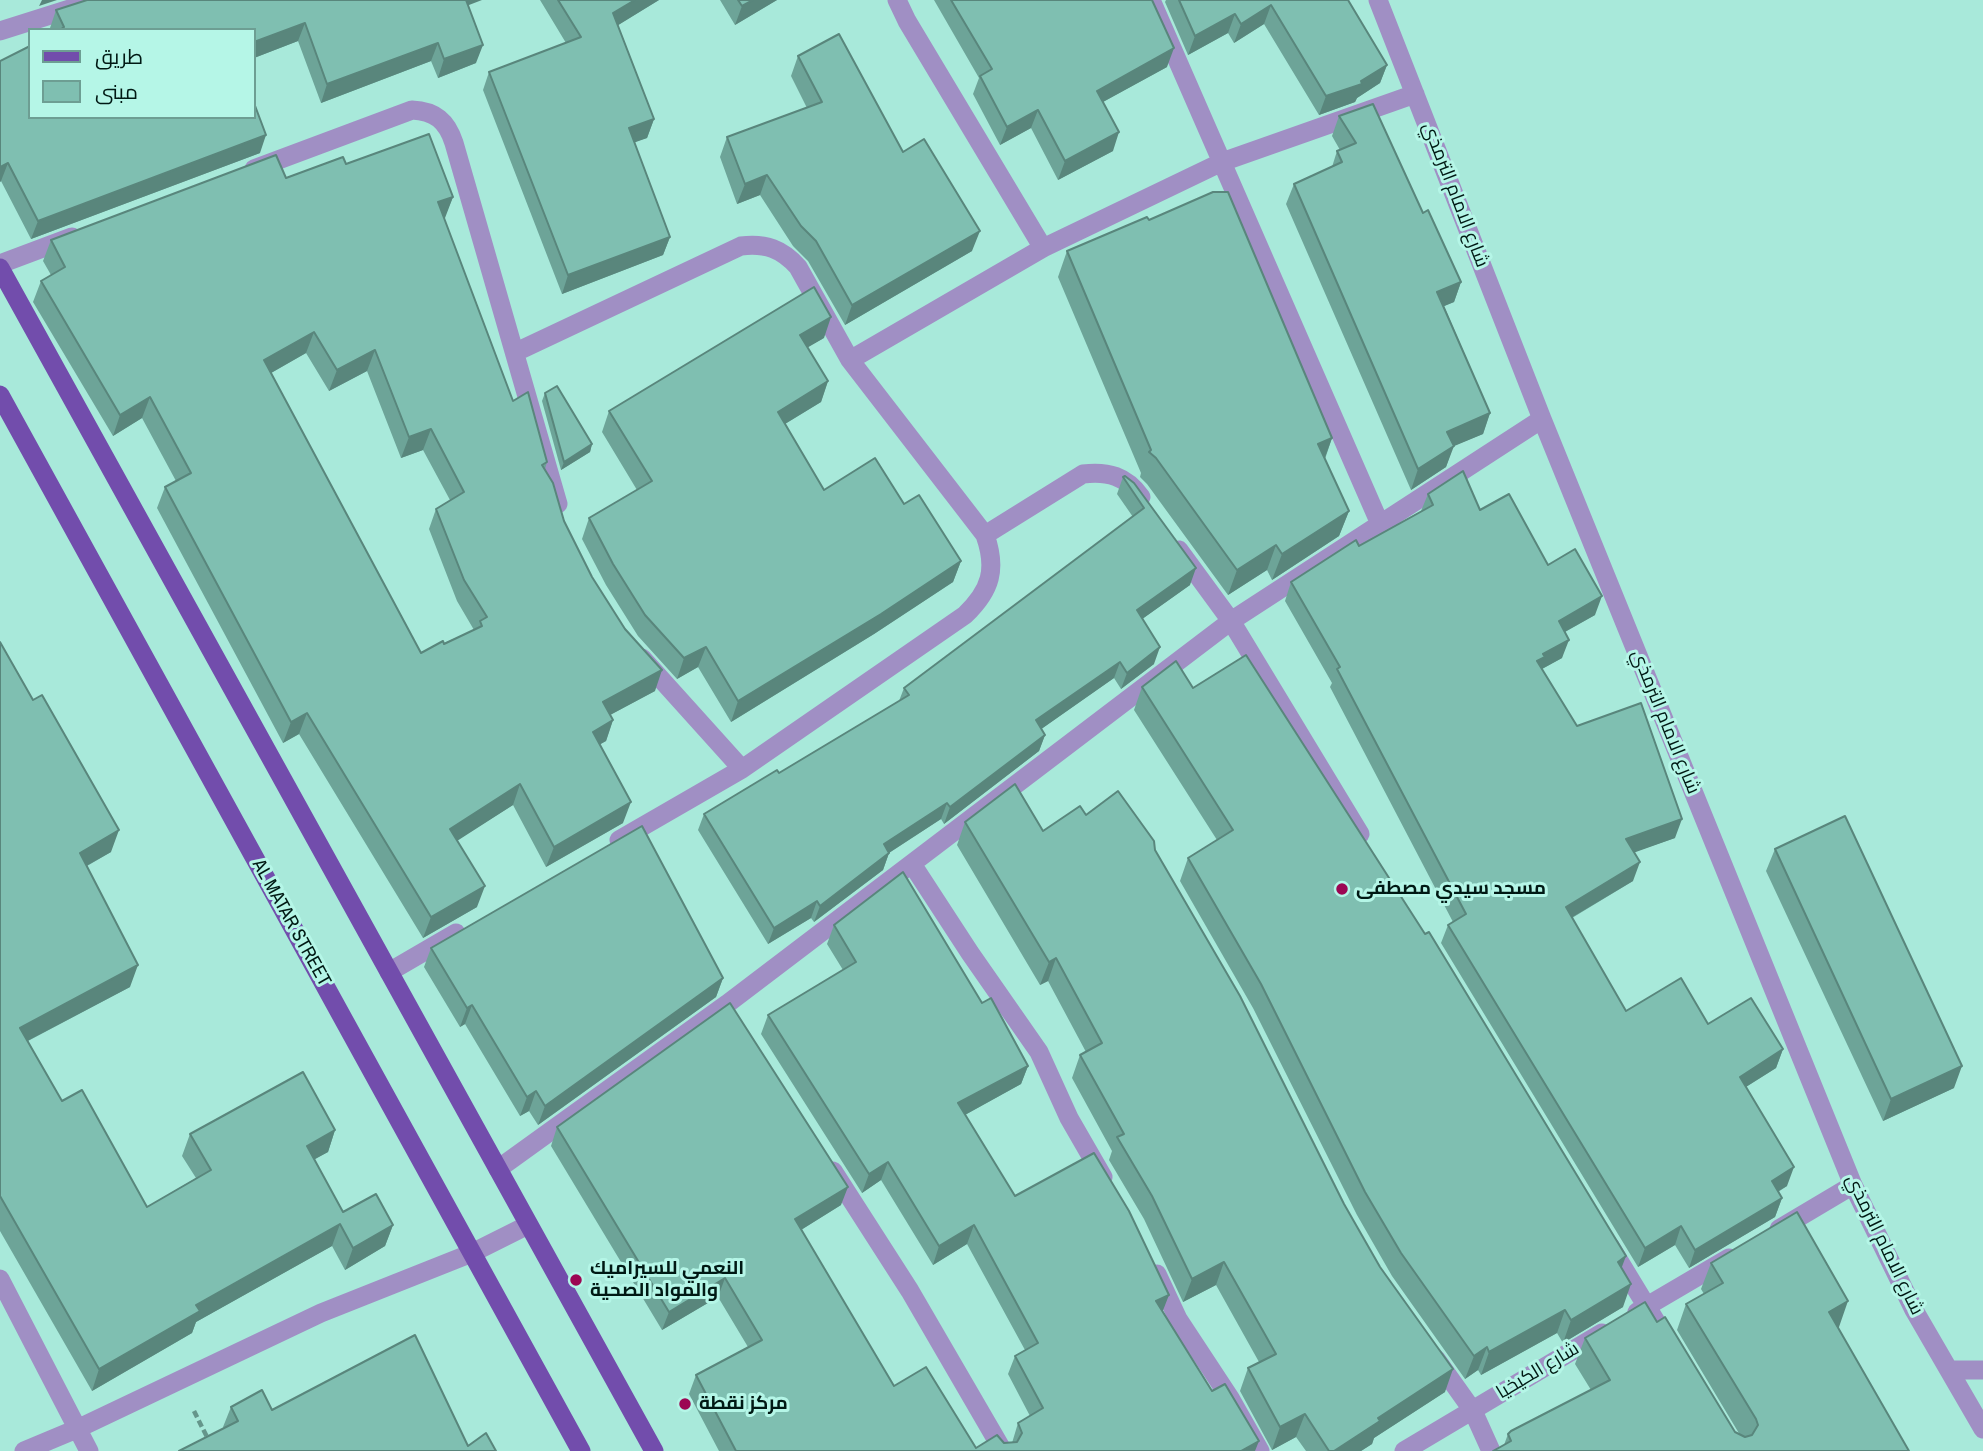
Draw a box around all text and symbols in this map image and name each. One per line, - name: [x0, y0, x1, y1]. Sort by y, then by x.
- legend: [28, 28, 256, 119]
- text: طريق: [95, 42, 143, 71]
- text: مبنى: [95, 77, 138, 106]
- street label: شارع الامام الترمذي: [1417, 119, 1493, 271]
- street label: شارع الامام الترمذي: [1626, 647, 1704, 797]
- street label: AL MATAR STREET: [247, 856, 335, 990]
- place label: مسجد سيدي مصطفى: [1356, 878, 1546, 900]
- marker: مسجد سيدي مصطفى: [1334, 881, 1350, 897]
- street label: شارع الامام الترمذي: [1840, 1171, 1928, 1319]
- place label: النعمي للسيراميك والمواد الصحية: [590, 1258, 744, 1302]
- marker: النعمي للسيراميك والمواد الصحية: [568, 1272, 584, 1288]
- street label: شارع الكيخيا: [1493, 1337, 1583, 1405]
- place label: مركز نقطة: [699, 1393, 788, 1415]
- marker: مركز نقطة: [677, 1396, 693, 1412]

